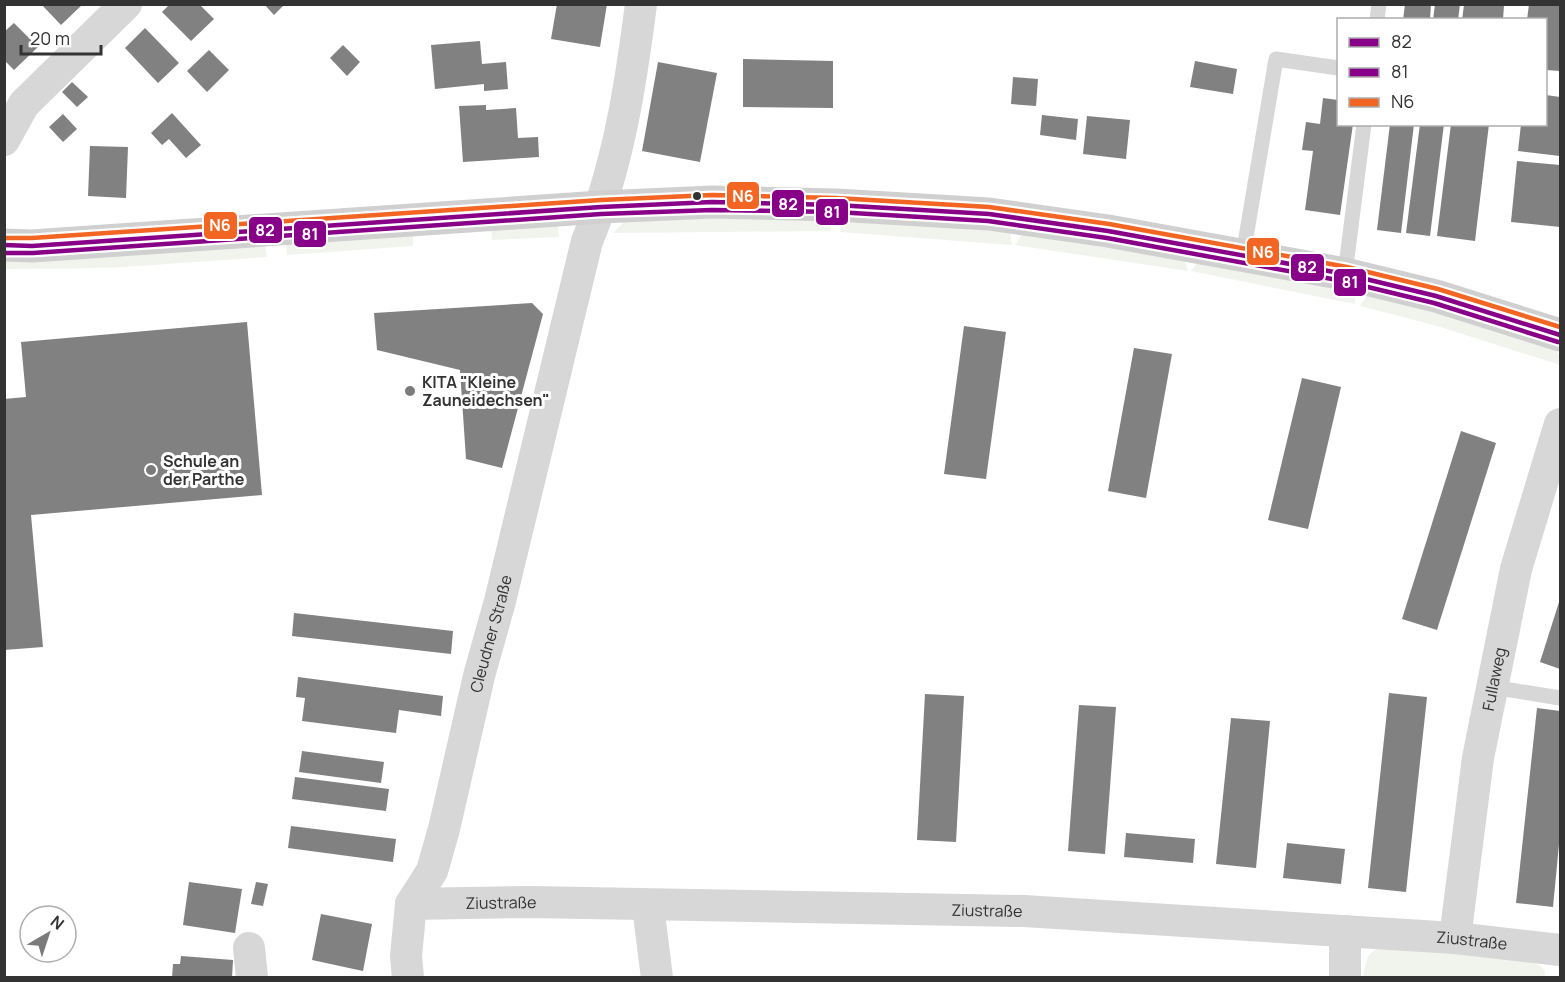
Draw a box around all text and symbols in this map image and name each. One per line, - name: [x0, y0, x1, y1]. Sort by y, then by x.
- scale bar: [21, 18, 100, 56]
- legend: [1337, 18, 1547, 126]
- text: 20 m: [30, 26, 70, 50]
- text: 82: [1391, 29, 1412, 53]
- text: 81: [1391, 59, 1408, 83]
- text: N6: [1391, 89, 1415, 113]
- line badge: N6: [726, 181, 760, 210]
- text: N6: [732, 185, 754, 207]
- line badge: 82: [771, 189, 805, 218]
- unlabelled marker: [691, 190, 703, 202]
- text: 82: [778, 193, 798, 215]
- line badge: 81: [815, 198, 849, 226]
- text: 81: [824, 201, 840, 223]
- line badge: N6: [203, 211, 238, 240]
- text: N6: [209, 214, 231, 236]
- line badge: 82: [248, 216, 283, 244]
- text: 82: [255, 219, 275, 241]
- line badge: 81: [293, 220, 327, 248]
- text: 81: [302, 223, 318, 245]
- line badge: N6: [1246, 237, 1280, 266]
- text: N6: [1252, 241, 1274, 263]
- line badge: 82: [1290, 253, 1325, 282]
- text: 82: [1297, 256, 1317, 278]
- line badge: 81: [1333, 268, 1367, 297]
- text: 81: [1342, 271, 1358, 293]
- place label: KITA "Kleine Zauneidechsen": [422, 371, 550, 411]
- marker: KITA "Kleine Zauneidechsen": [403, 384, 417, 398]
- place label: Schule an der Parthe: [163, 450, 245, 490]
- marker: Schule an der Parthe: [144, 463, 158, 477]
- street label: Cleudner Straße: [465, 573, 517, 695]
- street label: Fullaweg: [1477, 645, 1511, 713]
- street label: Ziustraße: [465, 891, 537, 914]
- street label: Ziustraße: [951, 899, 1023, 922]
- north arrow: [18, 904, 78, 964]
- text: N: [46, 910, 69, 935]
- street label: Ziustraße: [1436, 926, 1509, 955]

